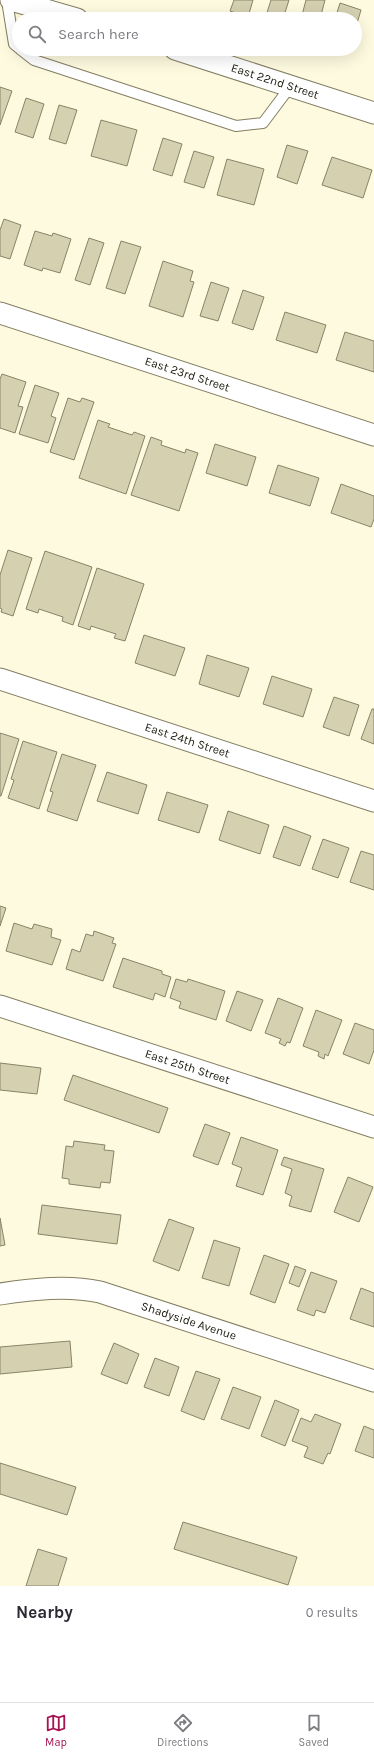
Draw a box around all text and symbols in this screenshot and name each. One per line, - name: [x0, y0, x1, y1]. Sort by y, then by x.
- search box: [12, 12, 362, 56]
- icon: search: [26, 23, 48, 45]
- text: Search here: [58, 25, 139, 43]
- street label: East 22nd Street: [229, 61, 321, 102]
- street label: East 23rd Street: [143, 354, 232, 395]
- street label: East 24th Street: [143, 720, 232, 761]
- street label: East 25th Street: [143, 1046, 232, 1087]
- street label: Shadyside Avenue: [139, 1299, 238, 1343]
- text: Nearby: [16, 1602, 73, 1622]
- text: 0 results: [306, 1605, 358, 1620]
- tab: Map: [45, 1712, 67, 1749]
- tab: Directions: [157, 1712, 209, 1749]
- tab: Saved: [299, 1712, 329, 1749]

